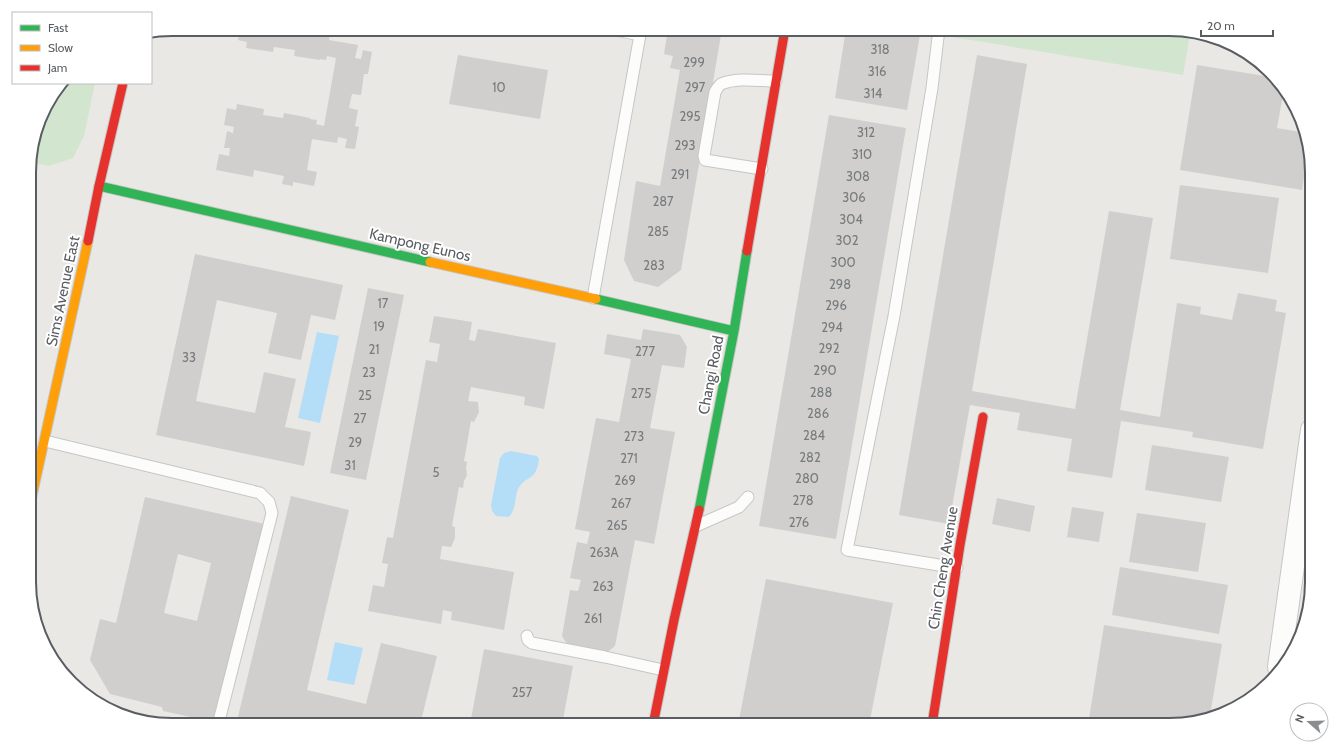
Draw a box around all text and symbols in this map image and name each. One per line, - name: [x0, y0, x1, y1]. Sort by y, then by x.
- legend: [12, 12, 152, 84]
- scale bar: [1201, 12, 1273, 38]
- text: 20 m: [1207, 18, 1235, 33]
- text: Fast: [48, 20, 68, 35]
- text: Slow: [48, 40, 73, 55]
- house number: 318: [870, 41, 890, 57]
- house number: 299: [683, 54, 705, 70]
- text: Jam: [47, 60, 67, 75]
- house number: 316: [868, 63, 886, 79]
- house number: 10: [492, 79, 506, 95]
- house number: 297: [685, 79, 706, 95]
- house number: 314: [864, 85, 883, 101]
- house number: 295: [679, 108, 701, 124]
- house number: 312: [857, 124, 875, 140]
- house number: 293: [674, 137, 696, 153]
- house number: 310: [852, 146, 872, 162]
- house number: 291: [671, 166, 689, 182]
- house number: 308: [846, 168, 870, 184]
- house number: 306: [842, 189, 866, 205]
- house number: 287: [652, 193, 674, 209]
- house number: 304: [839, 211, 863, 227]
- house number: 285: [647, 223, 669, 239]
- street label: Kampong Eunos: [368, 225, 472, 265]
- house number: 302: [836, 232, 859, 248]
- street label: Sims Avenue East: [43, 234, 83, 348]
- house number: 300: [830, 254, 856, 270]
- house number: 283: [643, 257, 665, 273]
- house number: 298: [829, 276, 851, 292]
- house number: 17: [378, 295, 389, 311]
- house number: 296: [825, 297, 847, 313]
- house number: 19: [373, 318, 385, 334]
- house number: 294: [821, 319, 843, 335]
- street label: Changi Road: [695, 334, 727, 416]
- house number: 292: [818, 340, 840, 356]
- house number: 21: [368, 341, 380, 357]
- house number: 277: [635, 343, 655, 359]
- house number: 33: [182, 349, 196, 365]
- house number: 290: [813, 362, 837, 378]
- house number: 23: [362, 364, 376, 380]
- house number: 288: [810, 384, 832, 400]
- house number: 275: [631, 385, 651, 401]
- house number: 25: [358, 387, 372, 403]
- house number: 286: [807, 405, 829, 421]
- house number: 27: [353, 410, 367, 426]
- house number: 284: [803, 427, 826, 443]
- house number: 273: [624, 428, 644, 444]
- house number: 29: [348, 434, 362, 450]
- house number: 282: [799, 449, 821, 465]
- house number: 271: [620, 450, 638, 466]
- house number: 31: [344, 457, 356, 473]
- house number: 5: [432, 464, 440, 480]
- house number: 280: [795, 470, 819, 486]
- house number: 269: [614, 472, 636, 488]
- house number: 278: [792, 492, 814, 508]
- house number: 267: [611, 495, 632, 511]
- street label: Chin Cheng Avenue: [924, 505, 962, 631]
- house number: 276: [789, 514, 809, 530]
- house number: 265: [606, 517, 628, 533]
- house number: 263A: [589, 544, 619, 560]
- house number: 263: [592, 578, 614, 594]
- house number: 261: [584, 610, 602, 626]
- house number: 257: [512, 684, 533, 700]
- north arrow: [1289, 702, 1329, 742]
- text: N: [1292, 713, 1308, 725]

